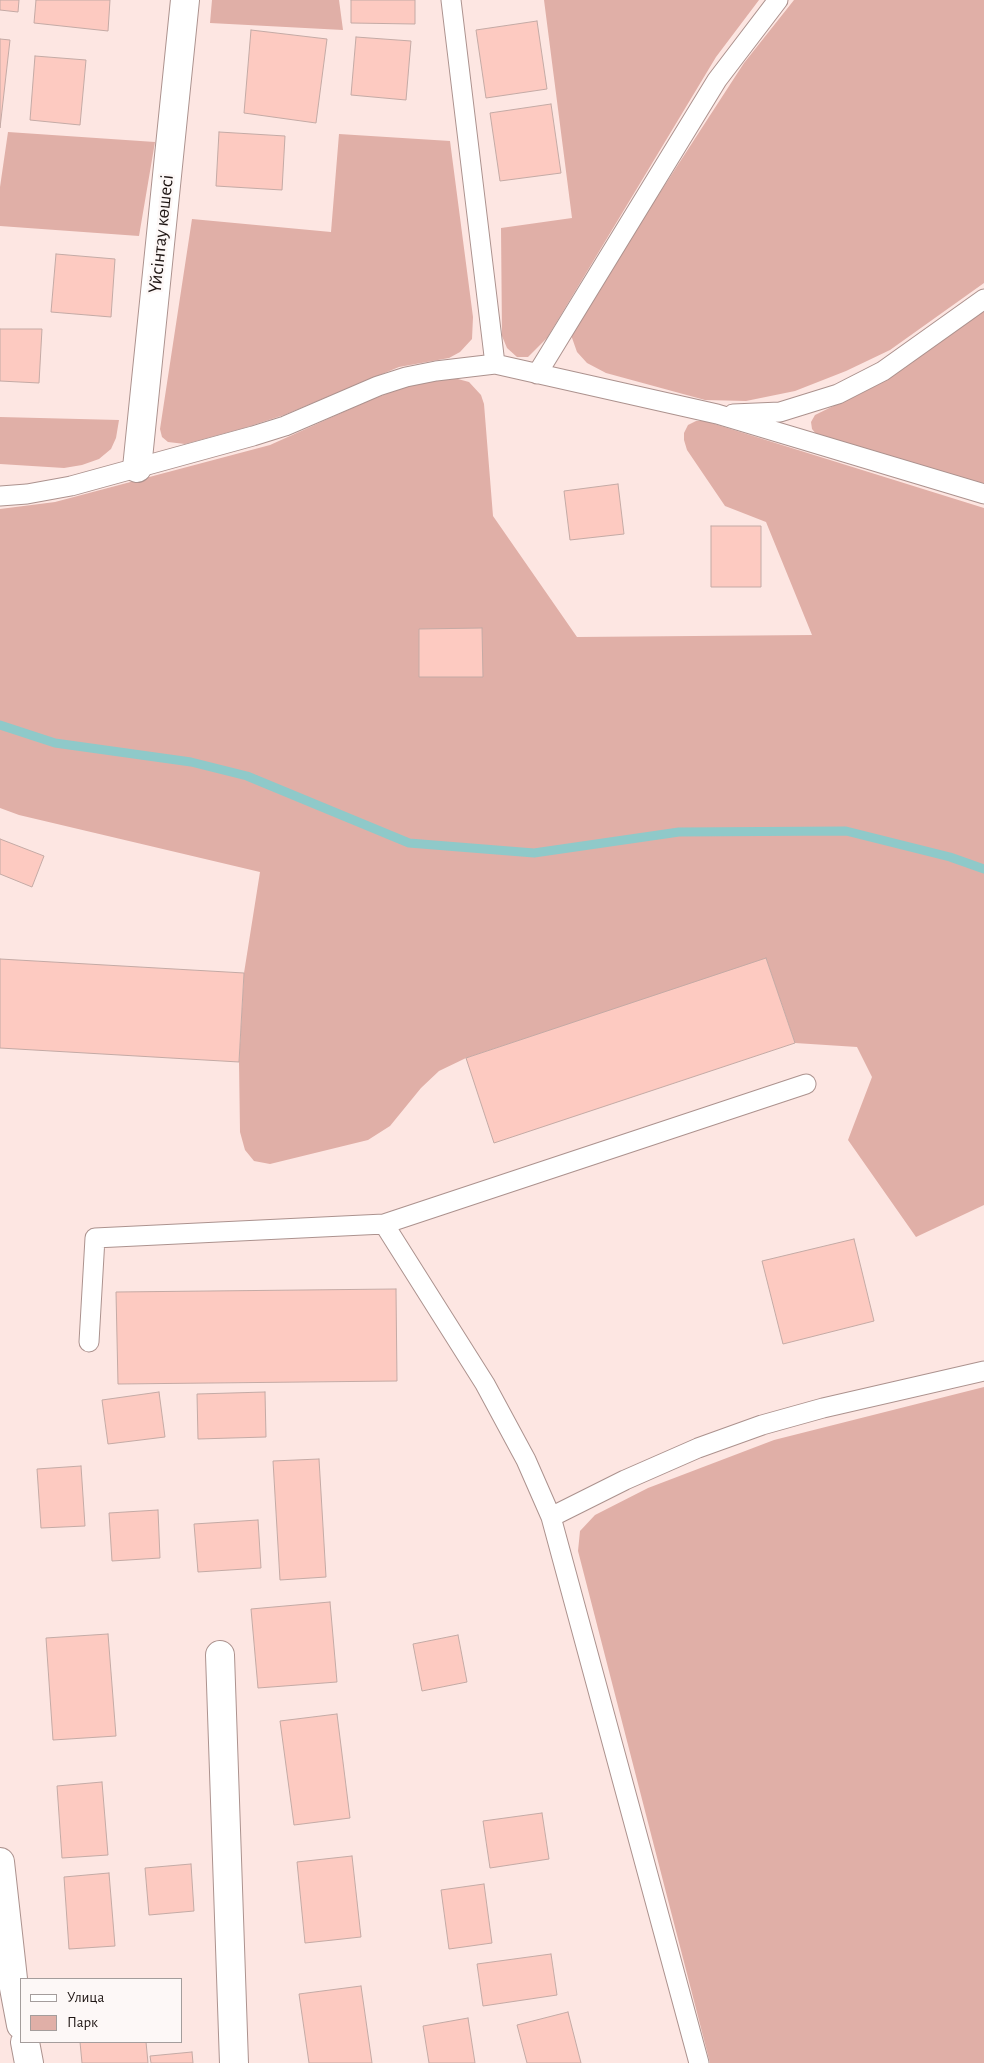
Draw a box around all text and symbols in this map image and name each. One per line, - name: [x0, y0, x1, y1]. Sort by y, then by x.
- street label: Үйсінтау көшесі: [143, 174, 179, 294]
- legend: [20, 1978, 182, 2043]
- text: Улица: [67, 1990, 104, 2005]
- text: Парк: [67, 2015, 98, 2030]

